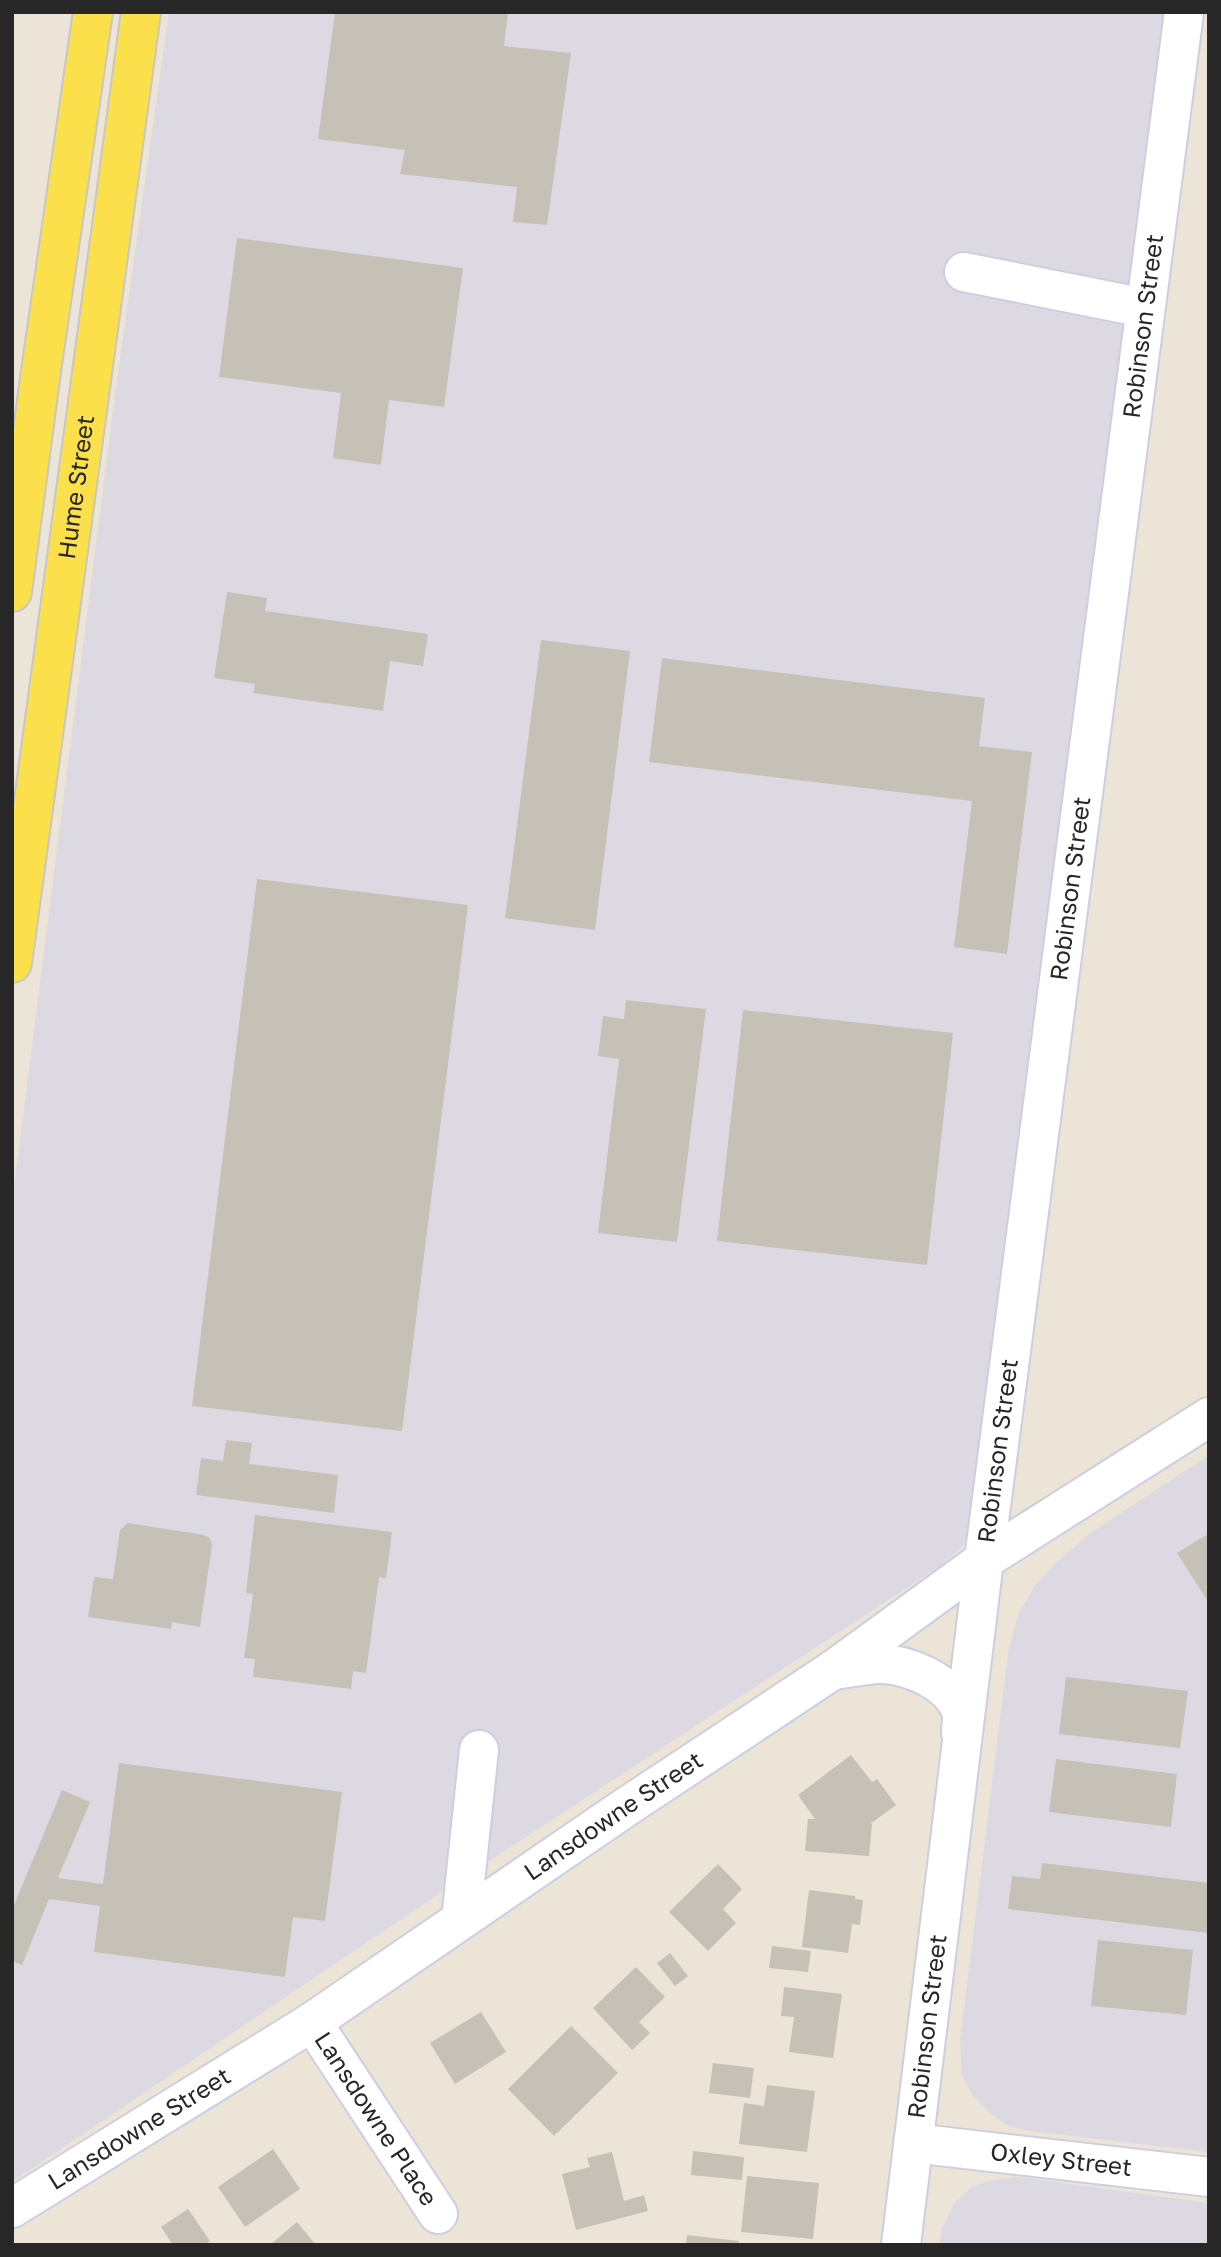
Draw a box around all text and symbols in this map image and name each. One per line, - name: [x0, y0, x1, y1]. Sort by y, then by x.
- street label: Robinson Street: [1116, 232, 1168, 420]
- street label: Hume Street: [51, 413, 99, 561]
- street label: Robinson Street: [1043, 795, 1096, 982]
- street label: Robinson Street: [970, 1357, 1023, 1545]
- street label: Lansdowne Street: [518, 1745, 707, 1886]
- street label: Robinson Street: [900, 1933, 952, 2120]
- street label: Lansdowne Place: [309, 2026, 444, 2211]
- street label: Lansdowne Street: [42, 2060, 235, 2195]
- street label: Oxley Street: [989, 2136, 1133, 2181]

